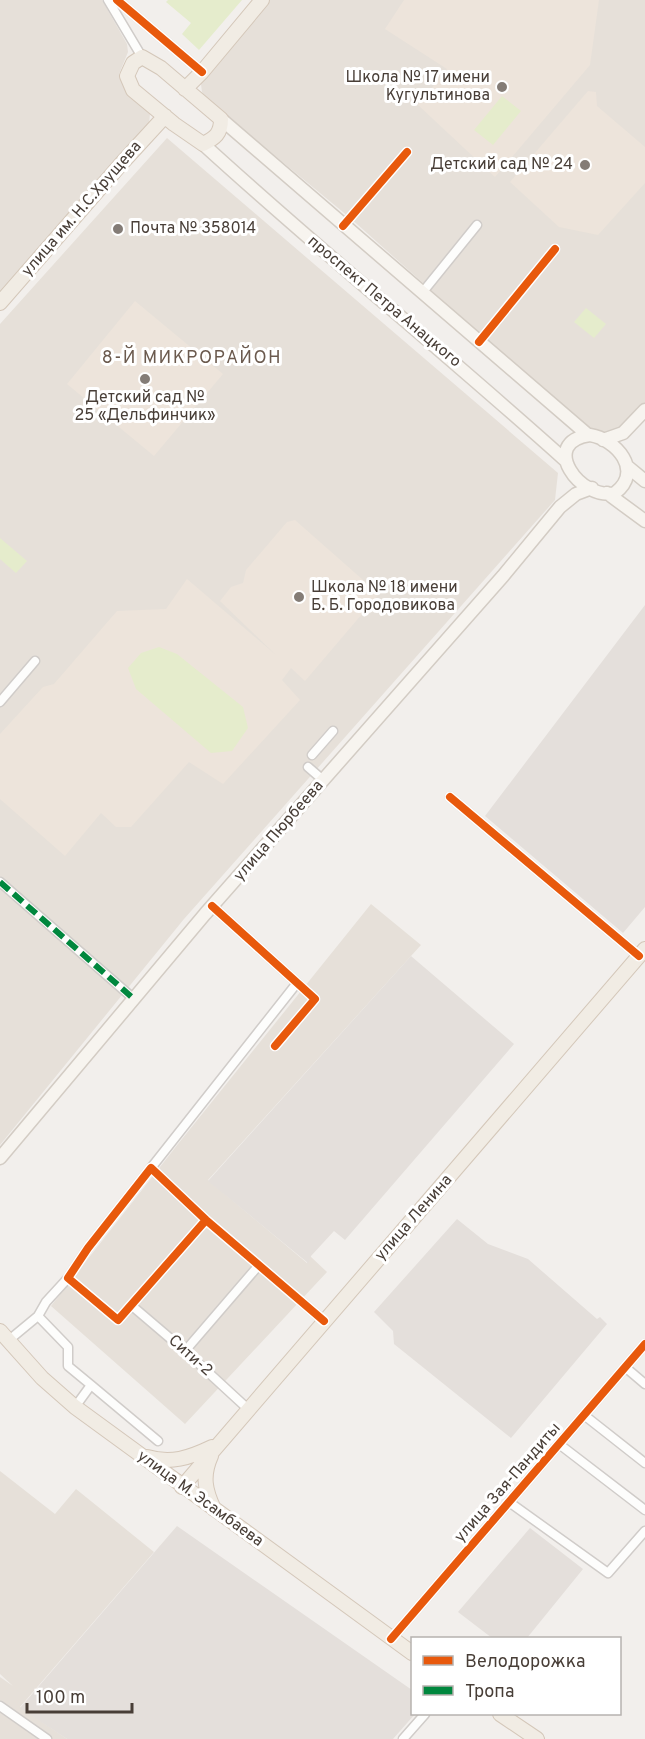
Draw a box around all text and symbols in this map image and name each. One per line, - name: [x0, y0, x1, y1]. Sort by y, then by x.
- place label: Школа № 17 имени Кугультинова: [345, 68, 490, 106]
- marker: Школа № 17 имени Кугультинова: [495, 80, 509, 94]
- street label: улица им. Н.С.Хрущева: [18, 137, 146, 281]
- place label: Детский сад № 24: [430, 155, 573, 175]
- marker: Детский сад № 24: [578, 158, 592, 172]
- place label: Почта № 358014: [130, 219, 256, 239]
- marker: Почта № 358014: [111, 222, 125, 236]
- street label: проспект Петра Анацкого: [303, 232, 465, 372]
- district label: 8-Й МИКРОРАЙОН: [102, 345, 282, 370]
- marker: Детский сад № 25 «Дельфинчик»: [138, 372, 152, 386]
- place label: Детский сад № 25 «Дельфинчик»: [75, 388, 215, 426]
- place label: Школа № 18 имени Б. Б. Городовикова: [311, 578, 458, 616]
- marker: Школа № 18 имени Б. Б. Городовикова: [292, 590, 306, 604]
- street label: улица Пюрбеева: [230, 776, 328, 886]
- street label: улица Ленина: [371, 1171, 457, 1265]
- street label: Сити-2: [164, 1331, 216, 1381]
- street label: улица Зая-Пандиты: [451, 1419, 565, 1547]
- street label: улица М. Эсамбаева: [133, 1446, 267, 1552]
- legend: [411, 1637, 621, 1715]
- text: Велодорожка: [465, 1651, 585, 1674]
- scale bar: [27, 1676, 132, 1714]
- text: Тропа: [465, 1681, 514, 1704]
- text: 100 m: [36, 1687, 85, 1710]

